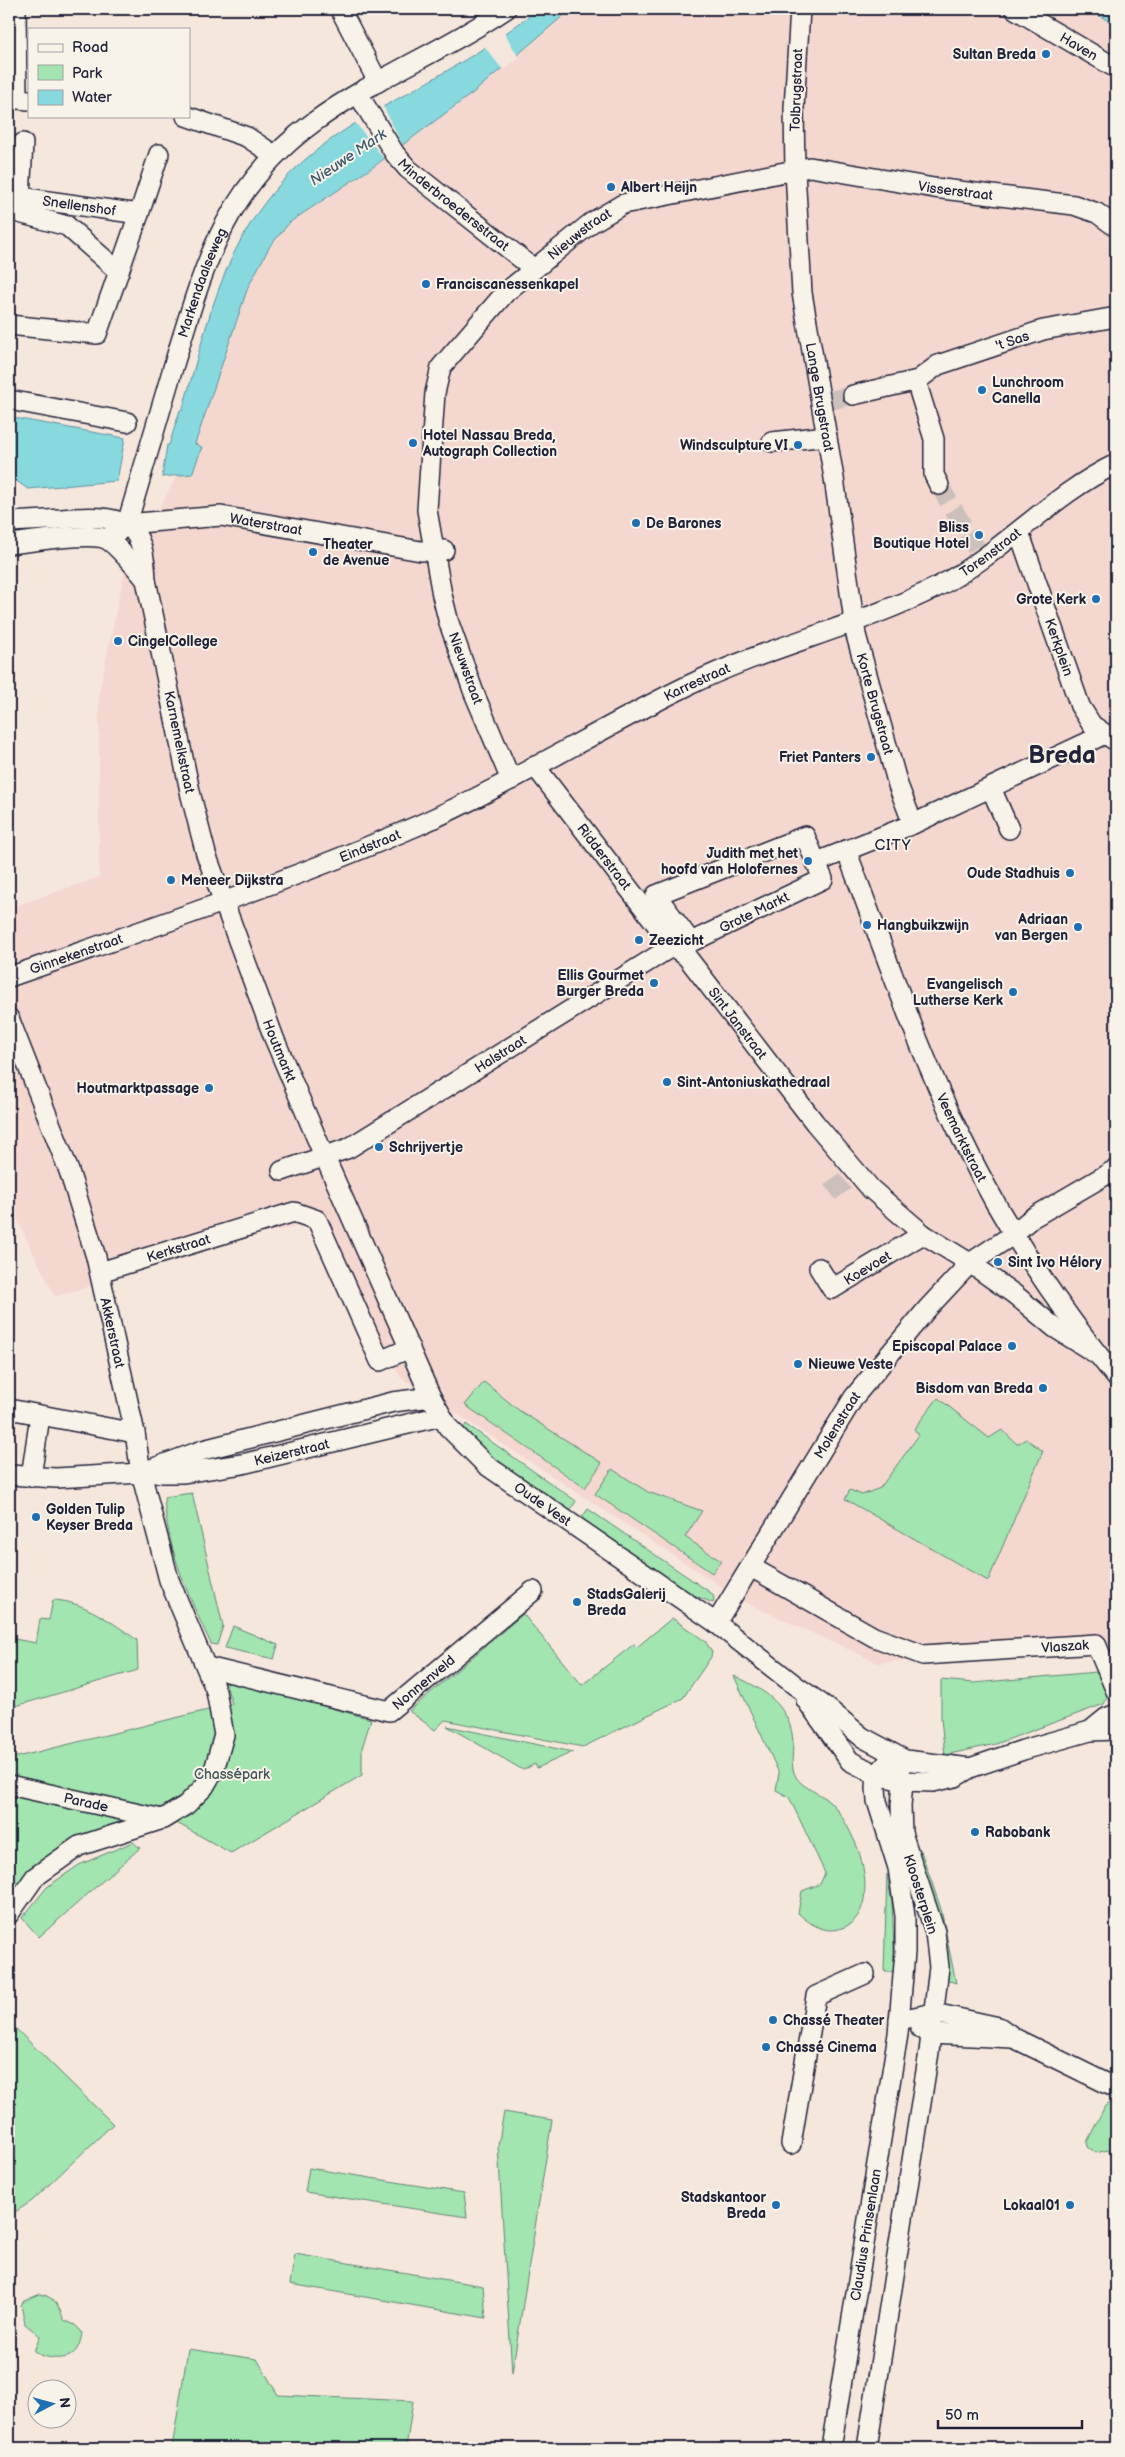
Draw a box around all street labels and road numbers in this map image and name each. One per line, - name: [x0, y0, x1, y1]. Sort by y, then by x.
- street label: Haven: [1057, 29, 1101, 64]
- street label: Tolbrugstraat: [787, 48, 806, 132]
- street label: Minderbroedersstraat: [394, 155, 513, 255]
- street label: Visserstraat: [917, 177, 995, 204]
- street label: Snellenshof: [41, 192, 118, 220]
- street label: Nieuwstraat: [544, 205, 615, 264]
- street label: Markendaalseweg: [175, 225, 231, 340]
- street label: 't Sas: [993, 327, 1031, 354]
- street label: Lange Brugstraat: [802, 341, 837, 454]
- street label: Waterstraat: [228, 510, 304, 539]
- street label: Torenstraat: [957, 524, 1025, 581]
- street label: Kerkplein: [1041, 616, 1077, 678]
- street label: Nieuwstraat: [445, 630, 487, 707]
- street label: Korte Brugstraat: [852, 651, 897, 757]
- street label: Karrestraat: [661, 659, 733, 705]
- street label: Karnemelkstraat: [160, 689, 198, 796]
- street label: Ridderstraat: [573, 820, 635, 894]
- street label: Eindstraat: [337, 826, 404, 866]
- street label: Grote Markt: [716, 888, 793, 937]
- street label: Ginnekenstraat: [28, 930, 125, 978]
- street label: Sint Janstraat: [704, 984, 771, 1063]
- street label: Houtmarkt: [259, 1017, 300, 1085]
- street label: Halstraat: [472, 1031, 530, 1077]
- street label: Veemarktstraat: [933, 1091, 990, 1185]
- street label: Kerkstraat: [145, 1230, 213, 1266]
- street label: Koevoet: [841, 1247, 895, 1289]
- street label: Akkerstraat: [96, 1296, 128, 1370]
- street label: Molenstraat: [810, 1388, 865, 1462]
- street label: Keizerstraat: [253, 1435, 332, 1470]
- street label: Oude Vest: [511, 1479, 575, 1530]
- street label: Vlaszak: [1041, 1636, 1090, 1656]
- street label: Nonnenveld: [389, 1652, 459, 1714]
- street label: Parade: [62, 1789, 110, 1816]
- street label: Kloosterplein: [900, 1852, 941, 1936]
- street label: Claudius Prinsenlaan: [847, 2167, 885, 2302]

